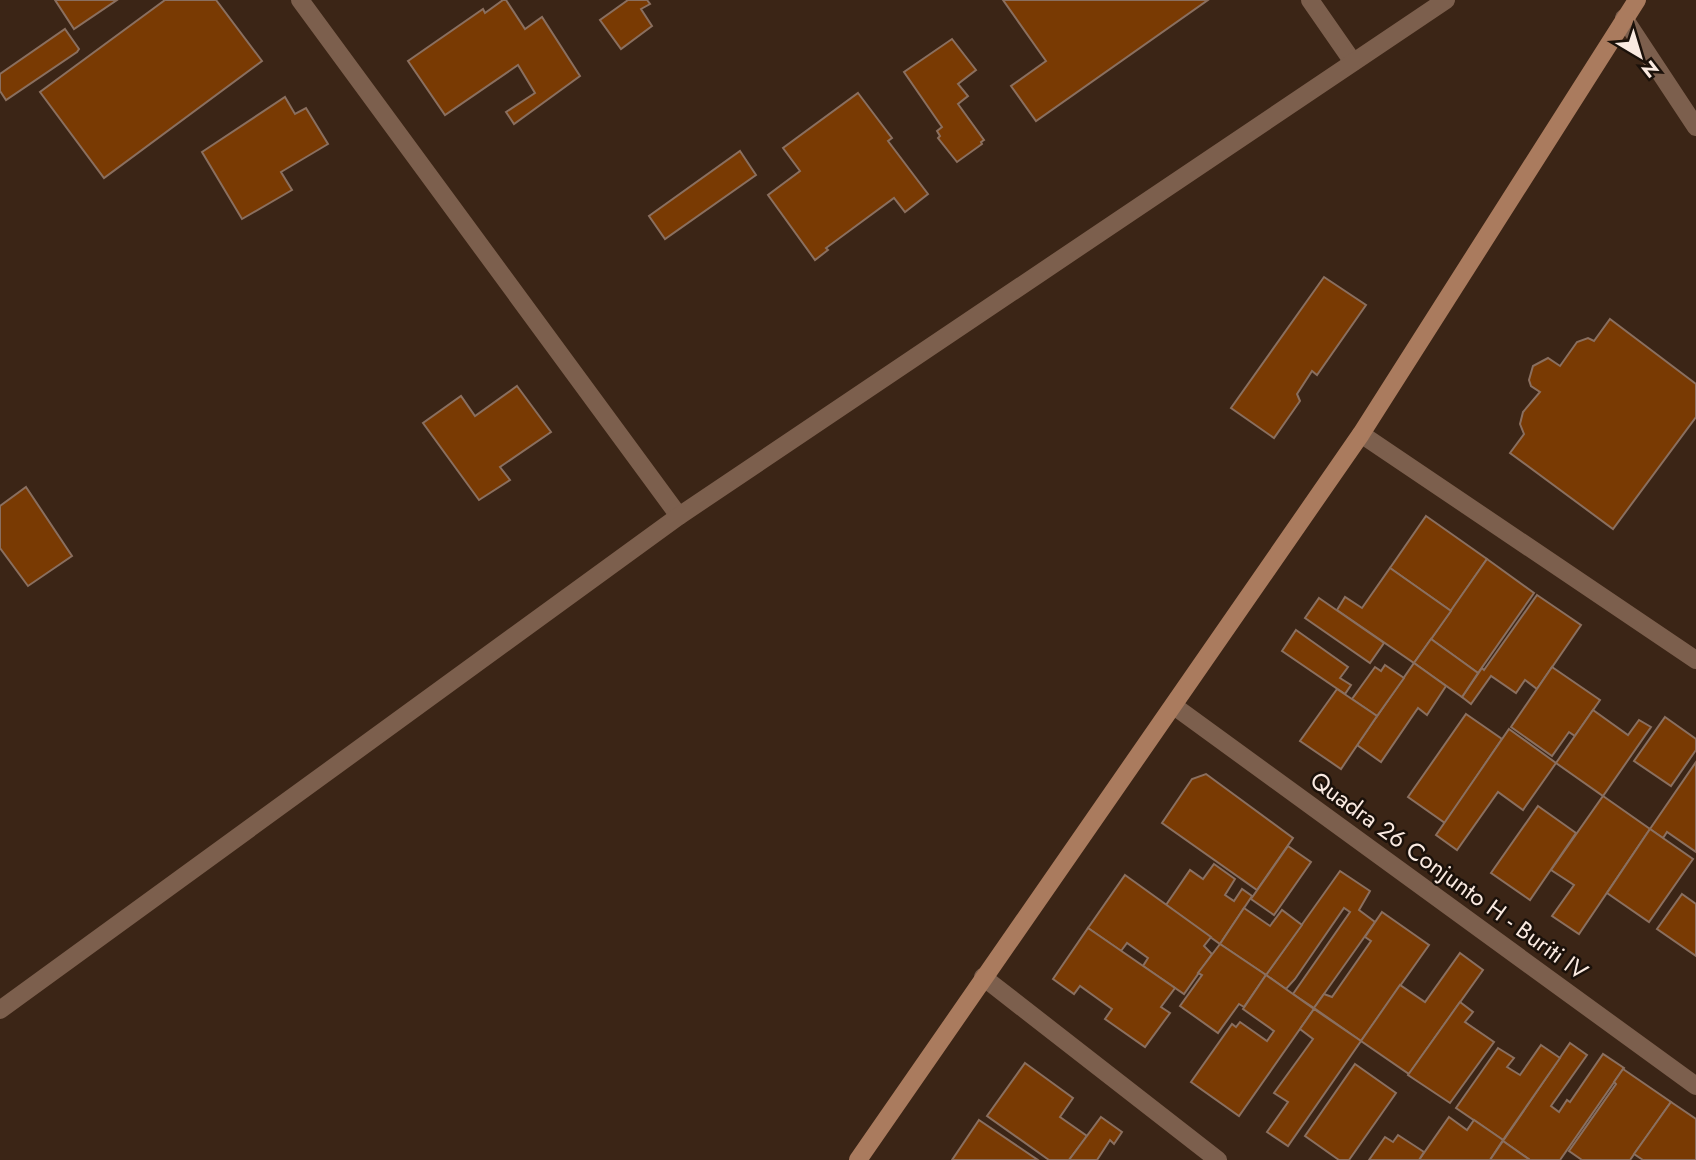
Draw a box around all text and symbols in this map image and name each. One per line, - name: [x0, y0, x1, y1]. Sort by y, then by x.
- north arrow: [1605, 21, 1675, 91]
- text: N: [1636, 54, 1664, 84]
- street label: Quadra 26 Conjunto H - Buriti IV: [1303, 763, 1596, 989]

